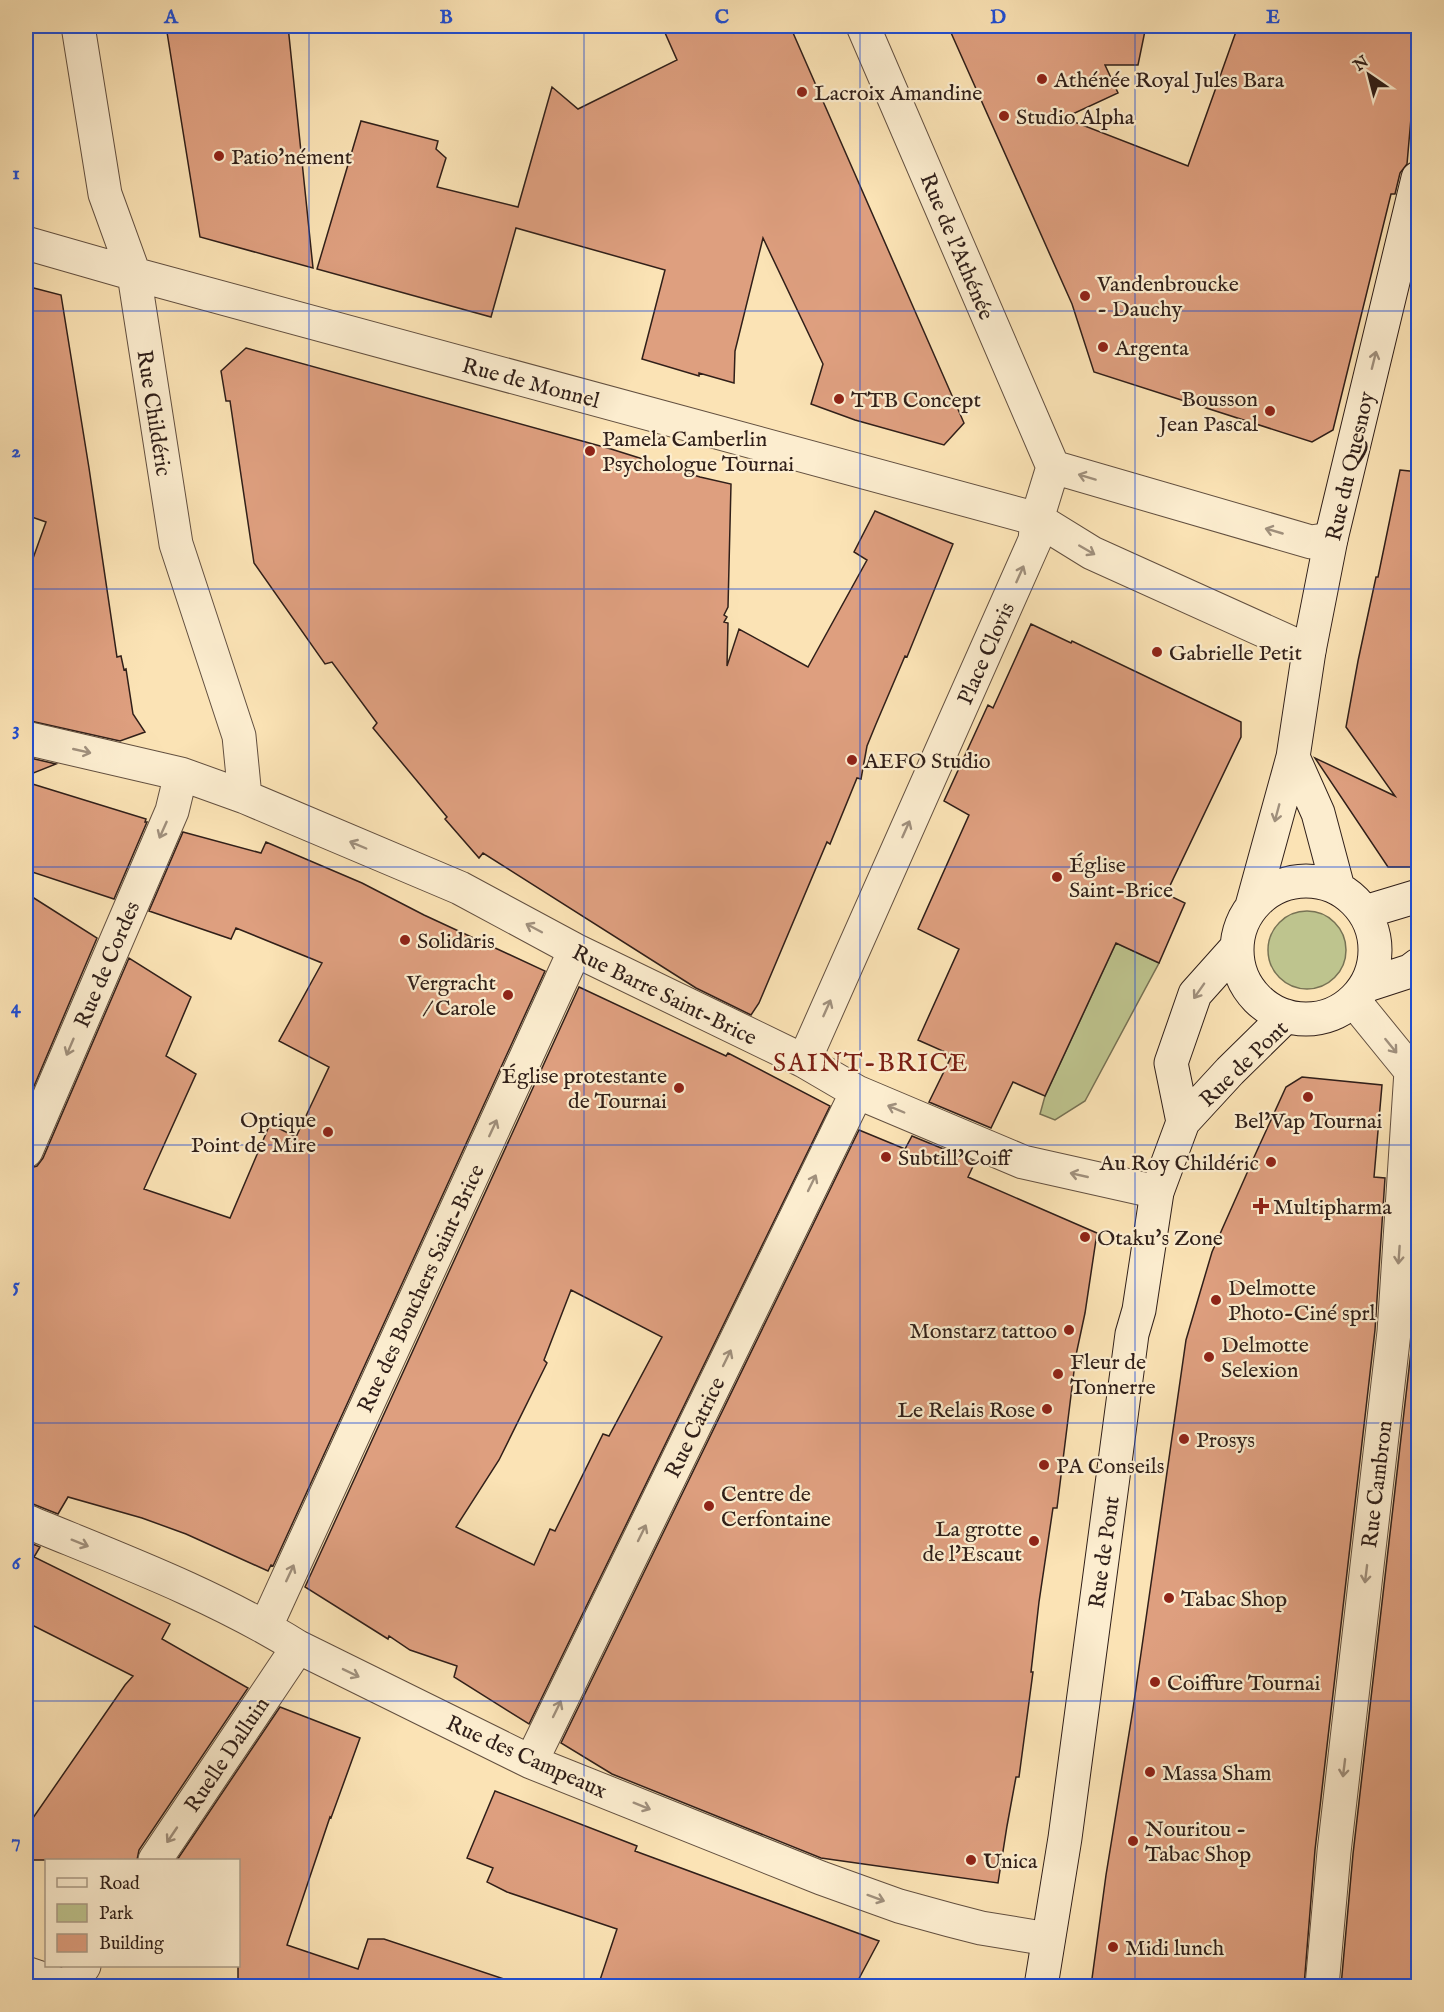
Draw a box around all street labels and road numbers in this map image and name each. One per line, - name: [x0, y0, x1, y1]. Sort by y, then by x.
- street label: Rue de l'Athénée: [913, 169, 1000, 324]
- street label: Rue Childéric: [129, 348, 177, 478]
- street label: Rue de Monnel: [459, 352, 602, 416]
- street label: Rue du Quesnoy: [1320, 389, 1382, 544]
- street label: Place Clovis: [952, 598, 1022, 709]
- street label: Rue de Cordes: [69, 897, 147, 1032]
- street label: Rue Barre Saint-Brice: [567, 939, 761, 1053]
- street label: Rue de Pont: [1194, 1015, 1295, 1114]
- street label: Rue des Bouchers Saint-Brice: [352, 1160, 492, 1418]
- street label: Rue Catrice: [659, 1373, 732, 1483]
- street label: Rue Cambron: [1356, 1419, 1400, 1550]
- street label: Rue de Pont: [1083, 1494, 1127, 1610]
- street label: Ruelle Dalluin: [179, 1692, 277, 1818]
- street label: Rue des Campeaux: [441, 1710, 611, 1806]

